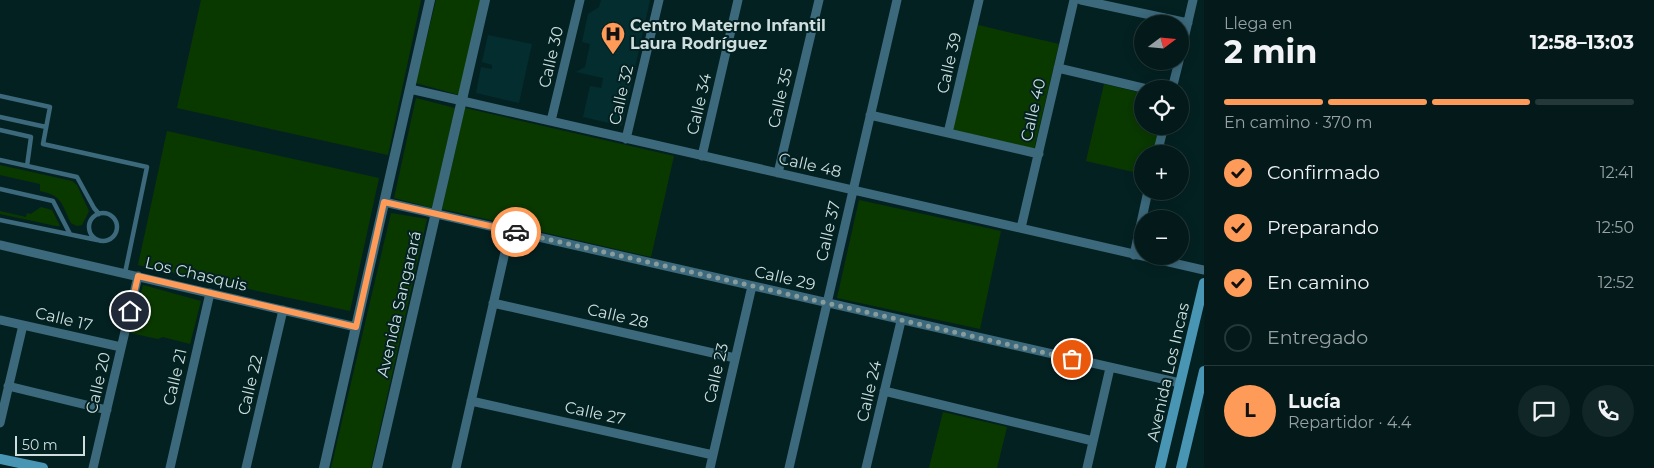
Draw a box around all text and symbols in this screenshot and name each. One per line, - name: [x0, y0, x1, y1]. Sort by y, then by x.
- text: Llega en: [1224, 14, 1292, 33]
- north arrow: [1134, 15, 1189, 70]
- map controls: [1134, 15, 1189, 265]
- place label: Centro Materno Infantil Laura Rodríguez: [630, 16, 826, 53]
- hospital icon: Centro Materno Infantil Laura Rodríguez: [600, 21, 626, 55]
- street label: Calle 30: [535, 24, 567, 90]
- street label: Calle 39: [933, 31, 965, 95]
- text: 12:58–13:03: [1530, 31, 1634, 54]
- text: 2 min: [1224, 32, 1317, 71]
- street label: Calle 32: [605, 63, 637, 127]
- street label: Calle 35: [764, 66, 796, 130]
- street label: Calle 34: [683, 71, 715, 137]
- street label: Calle 40: [1017, 77, 1049, 143]
- button: locate: [1134, 80, 1189, 135]
- text: En camino · 370 m: [1224, 113, 1372, 132]
- button: +: [1134, 145, 1189, 200]
- street label: Calle 48: [777, 149, 843, 181]
- icon: check: [1224, 159, 1252, 187]
- text: Confirmado: [1267, 161, 1380, 184]
- text: 12:41: [1600, 163, 1634, 182]
- street label: Calle 37: [812, 199, 844, 263]
- courier: [491, 207, 541, 257]
- button: −: [1134, 210, 1189, 265]
- icon: check: [1224, 214, 1252, 242]
- text: Preparando: [1267, 216, 1379, 239]
- icon: car: [502, 218, 530, 246]
- text: 12:50: [1596, 218, 1634, 237]
- street label: Avenida Sangarará: [373, 229, 425, 379]
- street label: Los Chasquis: [143, 253, 249, 295]
- street label: Calle 29: [753, 262, 817, 294]
- icon: check: [1224, 269, 1252, 297]
- text: En camino: [1267, 271, 1369, 294]
- text: 12:52: [1598, 273, 1634, 292]
- pin: [109, 290, 151, 332]
- icon: home: [116, 297, 144, 325]
- street label: Calle 28: [585, 300, 651, 332]
- street label: Avenida Los Incas: [1143, 301, 1193, 443]
- street label: Calle 17: [33, 303, 95, 335]
- text: Entregado: [1267, 326, 1368, 349]
- pin: [1051, 338, 1093, 380]
- street label: Calle 23: [700, 341, 732, 405]
- icon: bag: [1058, 345, 1086, 373]
- street label: Calle 21: [159, 347, 191, 407]
- street label: Calle 20: [82, 350, 114, 416]
- street label: Calle 22: [234, 353, 266, 417]
- street label: Calle 24: [853, 358, 885, 424]
- button: chat: [1518, 385, 1570, 437]
- button: phone: [1582, 385, 1634, 437]
- text: Lucía: [1288, 390, 1341, 413]
- street label: Calle 27: [563, 397, 627, 429]
- text: L: [1244, 399, 1256, 422]
- text: Repartidor · 4.4: [1288, 413, 1411, 432]
- scale bar: [15, 433, 85, 456]
- text: 50 m: [22, 436, 58, 454]

